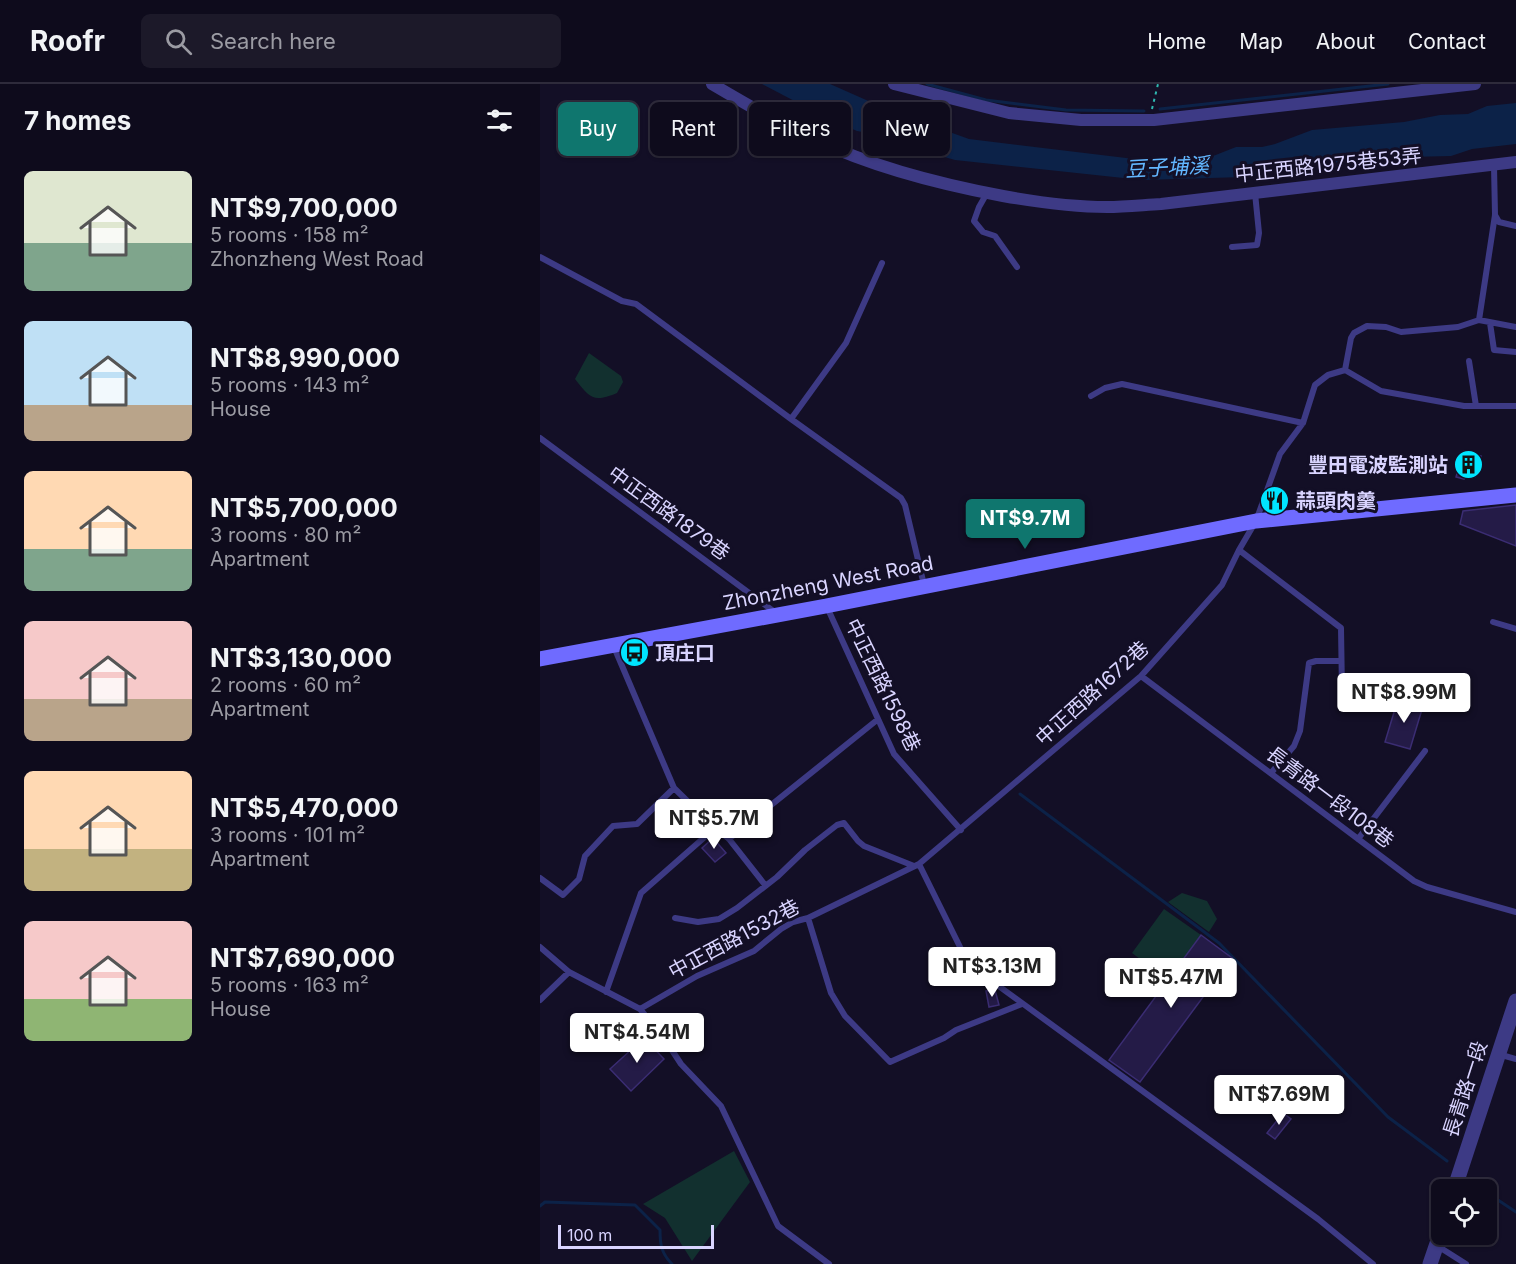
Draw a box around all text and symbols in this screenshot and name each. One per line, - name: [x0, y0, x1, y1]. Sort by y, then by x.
- search box: [141, 14, 561, 68]
- text: Roofr: [30, 24, 105, 58]
- icon: search: [162, 25, 195, 58]
- text: Search here: [210, 28, 336, 54]
- text: Home: [1147, 29, 1206, 54]
- text: Map: [1239, 29, 1283, 54]
- text: About: [1316, 29, 1375, 54]
- text: Contact: [1408, 29, 1486, 54]
- chip: Buy: [558, 102, 638, 156]
- chip: Rent: [650, 102, 737, 156]
- chip: Filters: [749, 102, 851, 156]
- chip: New: [863, 102, 950, 156]
- icon: filters: [483, 104, 516, 137]
- text: 7 homes: [24, 105, 131, 136]
- street label: 中正西路1975巷53弄: [1233, 143, 1423, 187]
- water label: 豆子埔溪: [1124, 152, 1213, 182]
- text: NT$9,700,000: [210, 192, 398, 223]
- icon: home: [72, 195, 144, 267]
- text: 5 rooms · 158 m²: [210, 223, 369, 247]
- text: Zhonzheng West Road: [210, 247, 424, 271]
- text: NT$8,990,000: [210, 342, 400, 373]
- icon: home: [72, 345, 144, 417]
- text: 5 rooms · 143 m²: [210, 373, 369, 397]
- text: House: [210, 397, 271, 421]
- building icon: 豐田電波監測站: [1453, 449, 1485, 481]
- place label: 豐田電波監測站: [1308, 453, 1448, 477]
- street label: 中正西路1879巷: [604, 461, 734, 565]
- restaurant icon: 蒜頭肉羹: [1259, 485, 1291, 517]
- place label: 蒜頭肉羹: [1296, 489, 1376, 513]
- text: NT$5,700,000: [210, 492, 398, 523]
- icon: home: [72, 495, 144, 567]
- pin: NT$9.7M: [970, 499, 1080, 550]
- text: NT$9.7M: [980, 506, 1070, 530]
- text: 3 rooms · 80 m²: [210, 523, 361, 547]
- text: Apartment: [210, 547, 309, 571]
- street label: Zhonzheng West Road: [721, 551, 935, 615]
- street label: 中正西路1598巷: [840, 615, 926, 755]
- street label: 中正西路1672巷: [1030, 636, 1154, 750]
- bus stop icon: 頂庄口: [618, 637, 650, 669]
- place label: 頂庄口: [655, 641, 715, 665]
- text: NT$3,130,000: [210, 642, 392, 673]
- icon: home: [72, 645, 144, 717]
- text: 2 rooms · 60 m²: [210, 673, 361, 697]
- pin: NT$8.99M: [1342, 673, 1466, 724]
- text: NT$8.99M: [1351, 680, 1457, 704]
- text: Apartment: [210, 697, 309, 721]
- street label: 長青路一段108巷: [1262, 741, 1398, 853]
- text: NT$5,470,000: [210, 792, 399, 823]
- icon: home: [72, 795, 144, 867]
- pin: NT$5.7M: [659, 799, 769, 850]
- text: NT$5.7M: [669, 806, 759, 830]
- text: 3 rooms · 101 m²: [210, 823, 365, 847]
- text: Apartment: [210, 847, 309, 871]
- street label: 中正西路1532巷: [664, 894, 804, 984]
- text: NT$7,690,000: [210, 942, 395, 973]
- icon: home: [72, 945, 144, 1017]
- pin: NT$3.13M: [930, 947, 1054, 998]
- text: NT$3.13M: [942, 954, 1042, 978]
- pin: NT$5.47M: [1109, 958, 1233, 1009]
- text: NT$5.47M: [1119, 965, 1223, 989]
- text: 5 rooms · 163 m²: [210, 973, 369, 997]
- text: House: [210, 997, 271, 1021]
- pin: NT$4.54M: [575, 1013, 699, 1064]
- text: NT$4.54M: [584, 1020, 690, 1044]
- street label: 長青路一段: [1438, 1038, 1492, 1140]
- pin: NT$7.69M: [1217, 1075, 1341, 1126]
- text: NT$7.69M: [1228, 1082, 1330, 1106]
- map controls: [1431, 1179, 1497, 1245]
- button: locate: [1431, 1179, 1497, 1245]
- scale bar: [558, 1222, 714, 1250]
- text: 100 m: [567, 1225, 612, 1245]

